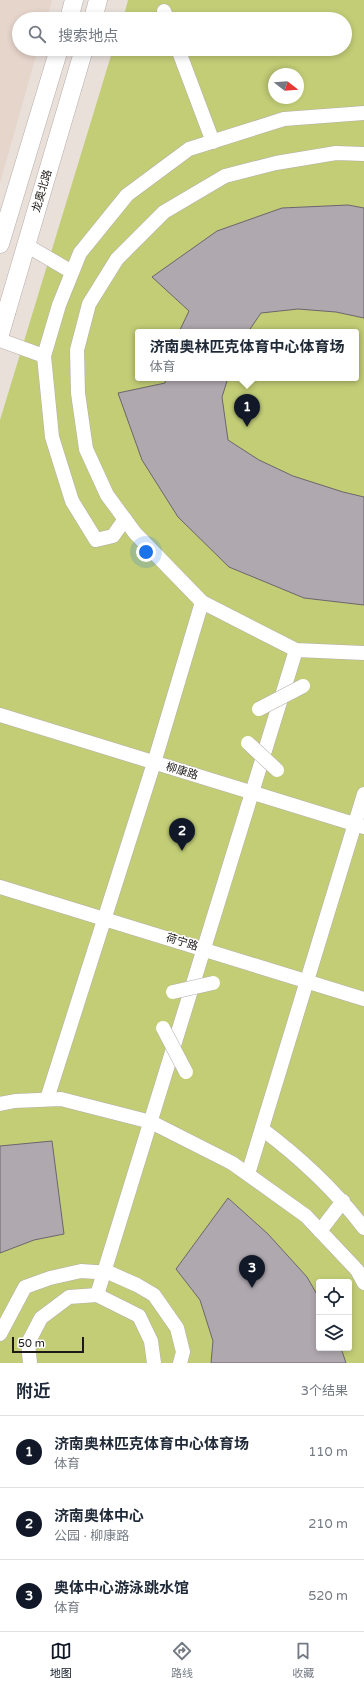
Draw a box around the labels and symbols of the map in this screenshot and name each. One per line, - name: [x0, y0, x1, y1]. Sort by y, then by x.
- north arrow: [268, 68, 304, 104]
- street label: 龙奥北路: [30, 168, 54, 214]
- pin: 1: [234, 394, 260, 427]
- your location: [136, 542, 156, 562]
- street label: 柳康路: [164, 760, 200, 782]
- pin: 2: [169, 818, 195, 851]
- street label: 荷宁路: [164, 931, 200, 953]
- pin: 3: [239, 1255, 265, 1288]
- scale bar: [12, 1335, 84, 1354]

